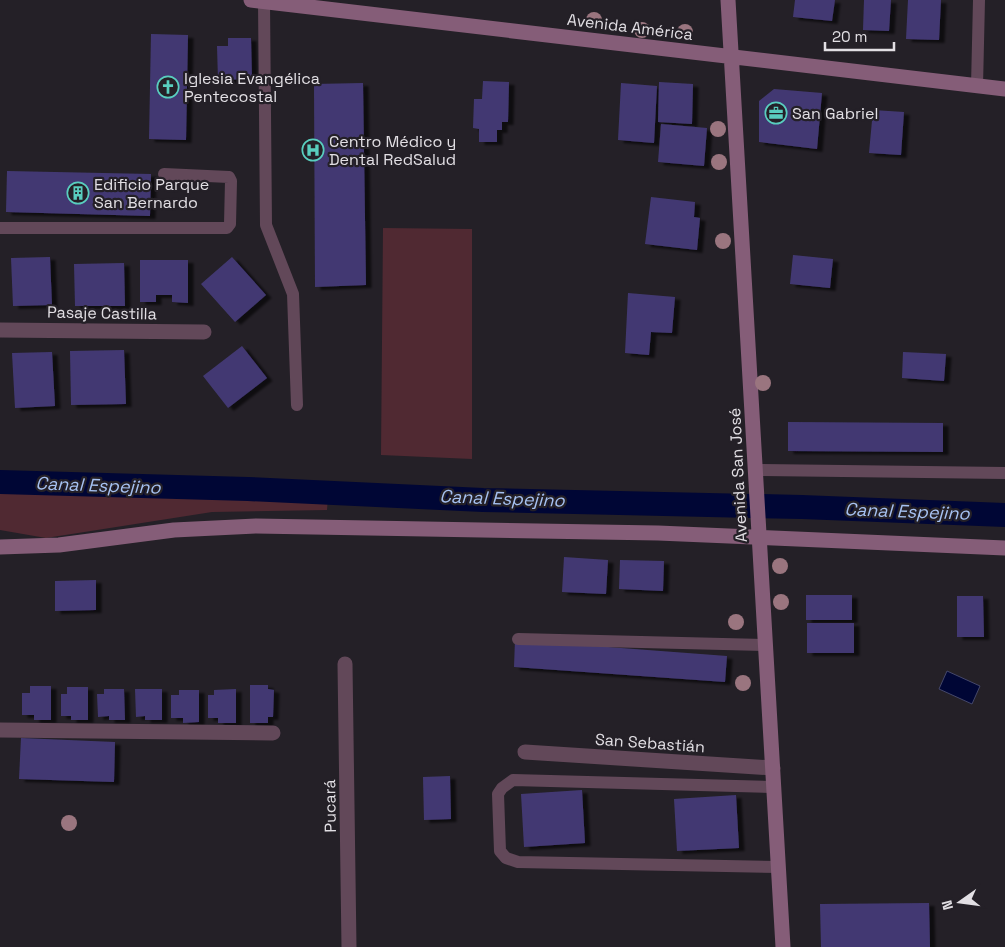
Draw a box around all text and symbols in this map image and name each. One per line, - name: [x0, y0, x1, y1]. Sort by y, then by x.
- street label: Avenida América: [566, 9, 694, 45]
- scale bar: [825, 20, 894, 52]
- text: 20 m: [832, 27, 867, 46]
- place label: Iglesia Evangélica Pentecostal: [184, 68, 320, 107]
- church icon: Iglesia Evangélica Pentecostal: [156, 75, 180, 99]
- office icon: San Gabriel: [764, 101, 788, 125]
- place label: San Gabriel: [792, 103, 878, 124]
- place label: Centro Médico y Dental RedSalud: [329, 131, 456, 170]
- hospital icon: Centro Médico y Dental RedSalud: [301, 138, 325, 162]
- place label: Edificio Parque San Bernardo: [94, 174, 209, 213]
- building icon: Edificio Parque San Bernardo: [66, 181, 90, 205]
- street label: Pasaje Castilla: [47, 302, 157, 324]
- street label: Avenida San José: [724, 407, 752, 543]
- water label: Canal Espejino: [35, 471, 162, 499]
- water label: Canal Espejino: [439, 484, 566, 512]
- water label: Canal Espejino: [844, 497, 971, 525]
- street label: San Sebastián: [594, 729, 706, 757]
- street label: Pucará: [319, 779, 341, 833]
- north arrow: [935, 877, 985, 927]
- text: N: [938, 898, 957, 912]

